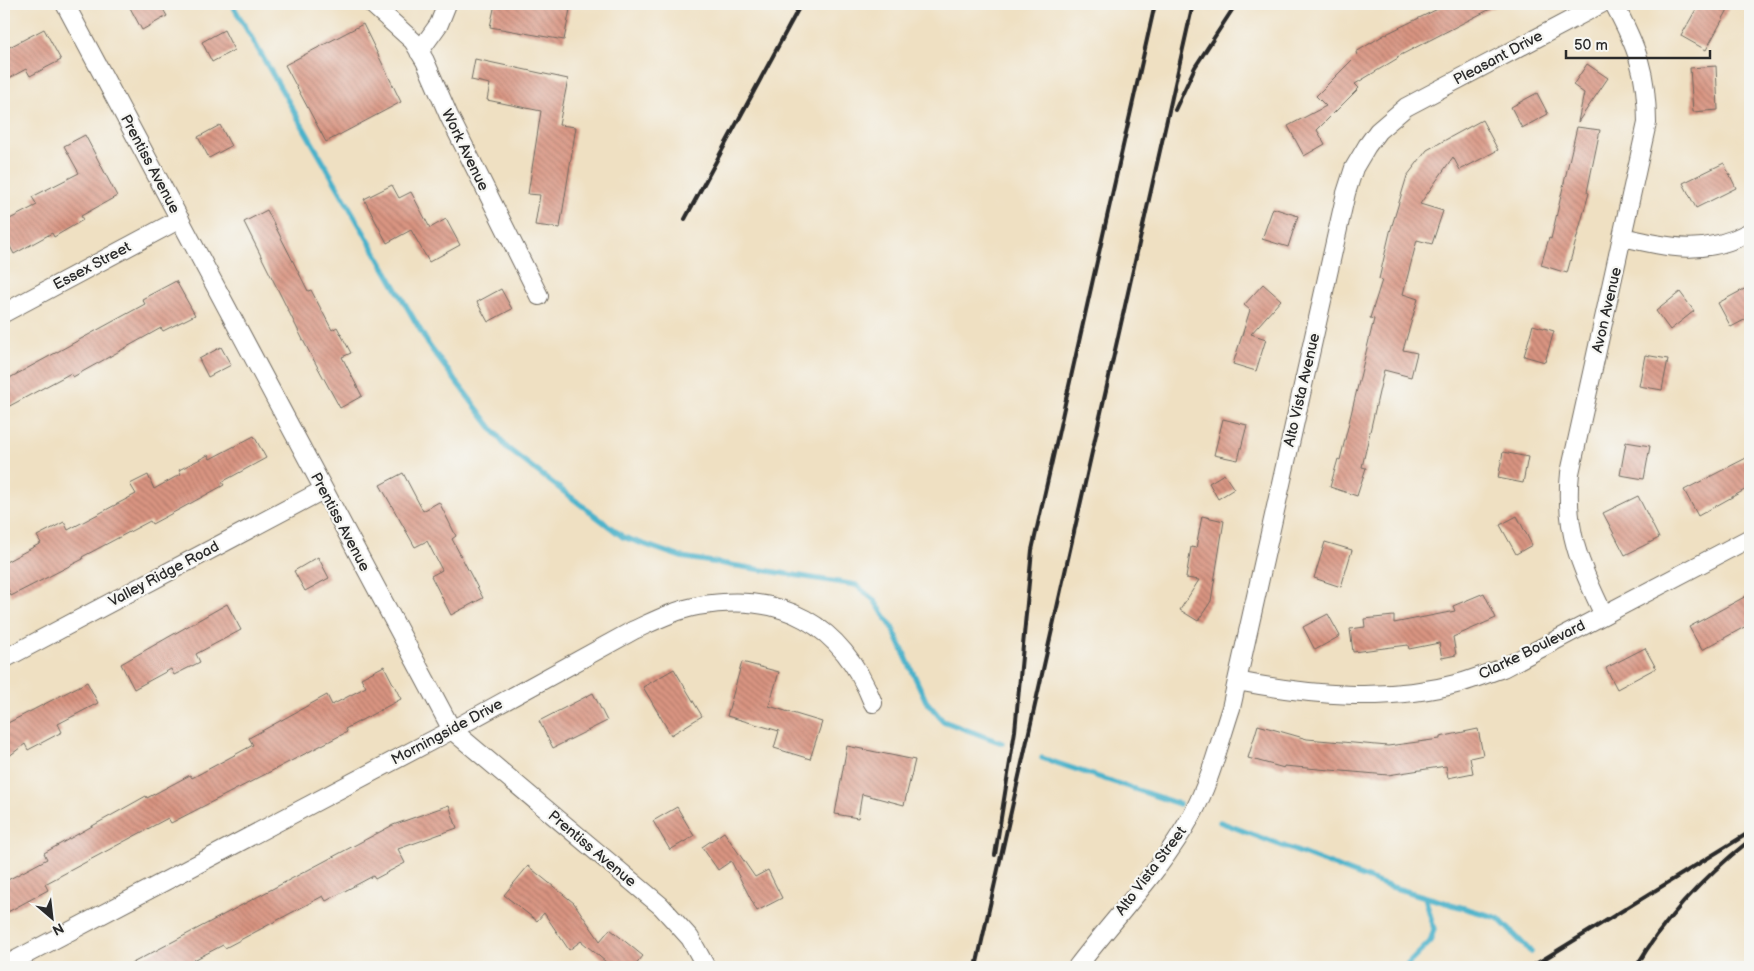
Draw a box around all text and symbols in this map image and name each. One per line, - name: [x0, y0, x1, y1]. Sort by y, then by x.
- street label: Pleasant Drive: [1450, 26, 1546, 89]
- scale bar: [1566, 28, 1710, 60]
- text: 50 m: [1574, 36, 1608, 55]
- street label: Work Avenue: [437, 106, 493, 194]
- street label: Prentiss Avenue: [116, 111, 184, 217]
- street label: Essex Street: [50, 237, 135, 294]
- street label: Avon Avenue: [1588, 265, 1626, 355]
- street label: Alto Vista Avenue: [1280, 331, 1324, 449]
- street label: Prentiss Avenue: [306, 469, 374, 575]
- street label: Valley Ridge Road: [105, 537, 223, 611]
- street label: Clarke Boulevard: [1476, 616, 1588, 684]
- street label: Morningside Drive: [388, 695, 506, 769]
- street label: Prentiss Avenue: [544, 807, 640, 891]
- street label: Alto Vista Street: [1111, 822, 1191, 919]
- north arrow: [28, 894, 78, 944]
- text: N: [49, 919, 67, 939]

